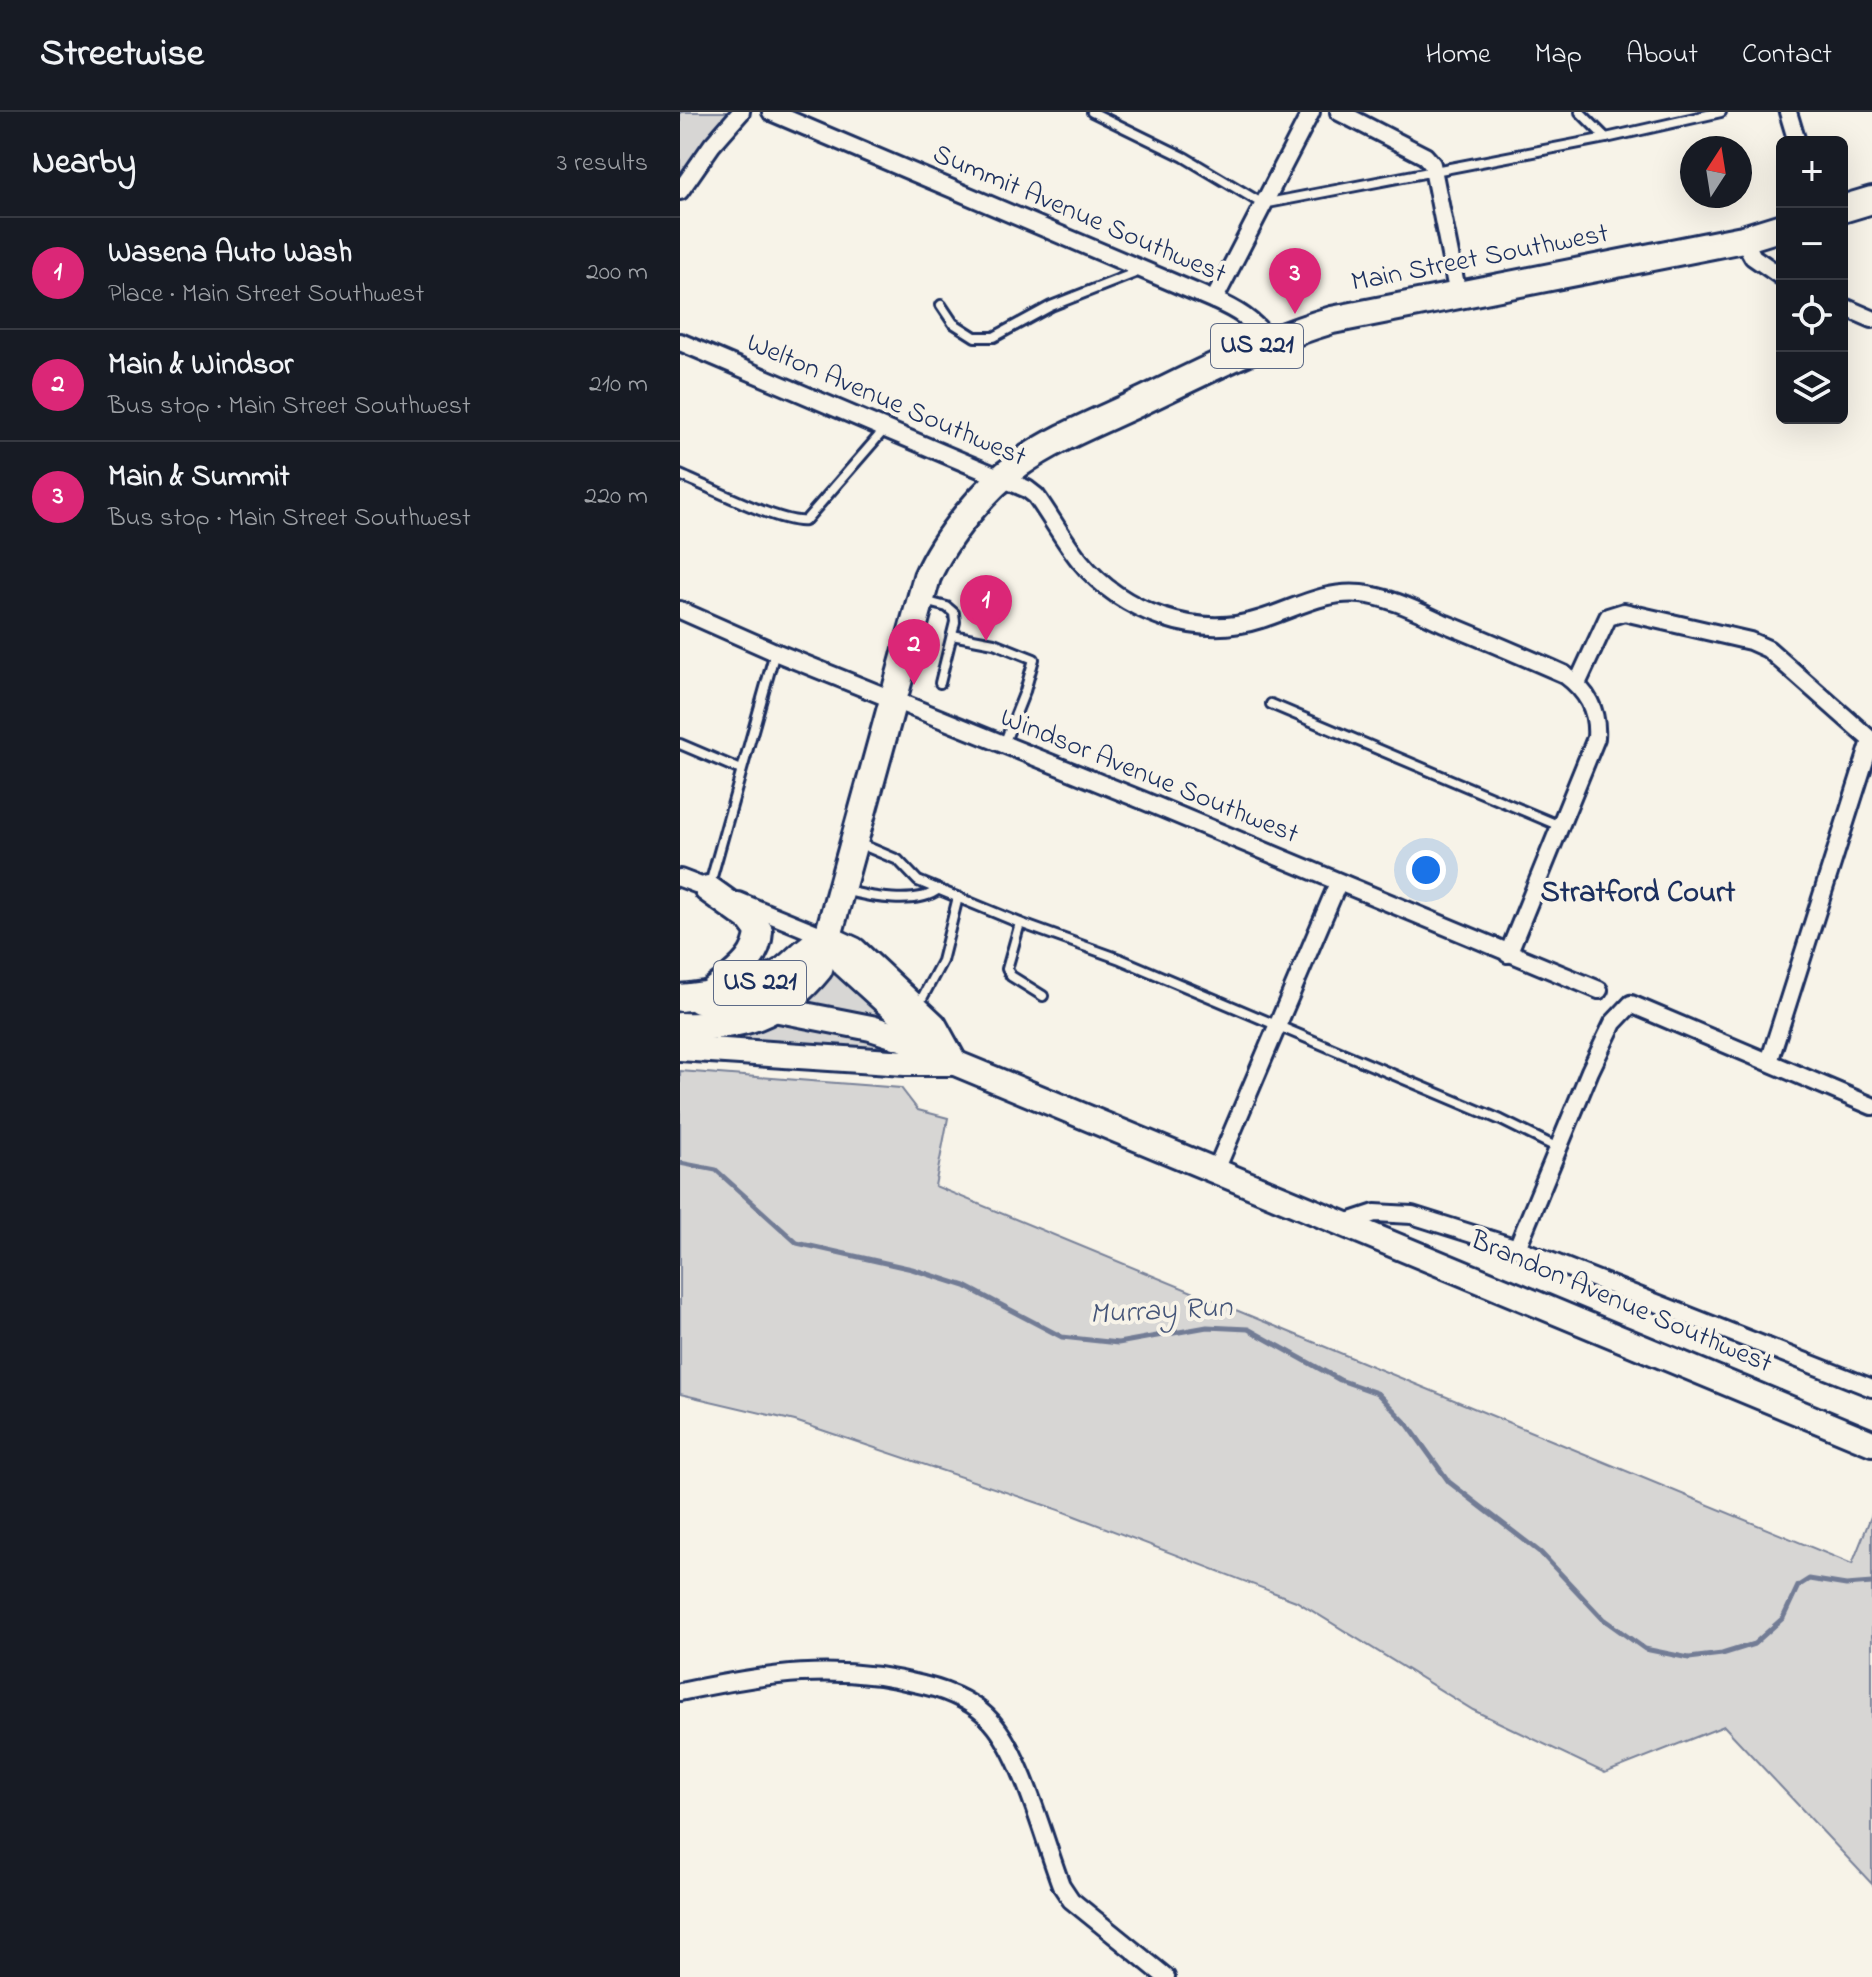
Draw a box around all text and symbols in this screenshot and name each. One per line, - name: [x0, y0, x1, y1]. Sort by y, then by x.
- text: Streetwise: [40, 27, 204, 83]
- text: Home: [1425, 35, 1491, 76]
- text: Map: [1535, 35, 1582, 76]
- text: About: [1626, 35, 1698, 76]
- text: Contact: [1742, 35, 1832, 76]
- street label: Summit Avenue Southwest: [926, 135, 1232, 295]
- north arrow: [1680, 136, 1752, 208]
- map controls: [1776, 136, 1848, 424]
- button: +: [1776, 136, 1848, 208]
- text: Nearby: [32, 139, 136, 189]
- text: 3 results: [557, 145, 648, 183]
- button: −: [1776, 208, 1848, 280]
- street label: Main Street Southwest: [1348, 214, 1612, 304]
- text: Wasena Auto Wash: [108, 232, 352, 276]
- pin: 3: [1269, 248, 1321, 314]
- text: 1: [54, 254, 62, 292]
- text: 200 m: [586, 254, 648, 292]
- text: Place · Main Street Southwest: [108, 276, 424, 314]
- button: locate: [1776, 280, 1848, 352]
- street label: Welton Avenue Southwest: [740, 323, 1032, 479]
- road number: US 221: [1211, 324, 1303, 368]
- text: Main & Windsor: [108, 344, 293, 388]
- button: layers: [1776, 352, 1848, 424]
- text: 2: [52, 366, 64, 404]
- text: 210 m: [589, 366, 648, 404]
- text: Bus stop · Main Street Southwest: [108, 388, 471, 426]
- text: Main & Summit: [108, 456, 290, 500]
- text: 3: [53, 478, 63, 516]
- text: 220 m: [584, 478, 648, 516]
- text: Bus stop · Main Street Southwest: [108, 500, 471, 538]
- pin: 1: [960, 575, 1012, 641]
- pin: 2: [888, 619, 940, 685]
- street label: Windsor Avenue Southwest: [994, 698, 1304, 856]
- your location: [1406, 850, 1446, 890]
- district label: Stratford Court: [1541, 872, 1736, 916]
- road number: US 221: [714, 961, 806, 1005]
- street label: Brandon Avenue Southwest: [1463, 1220, 1778, 1385]
- water label: Murray Run: [1089, 1286, 1235, 1338]

